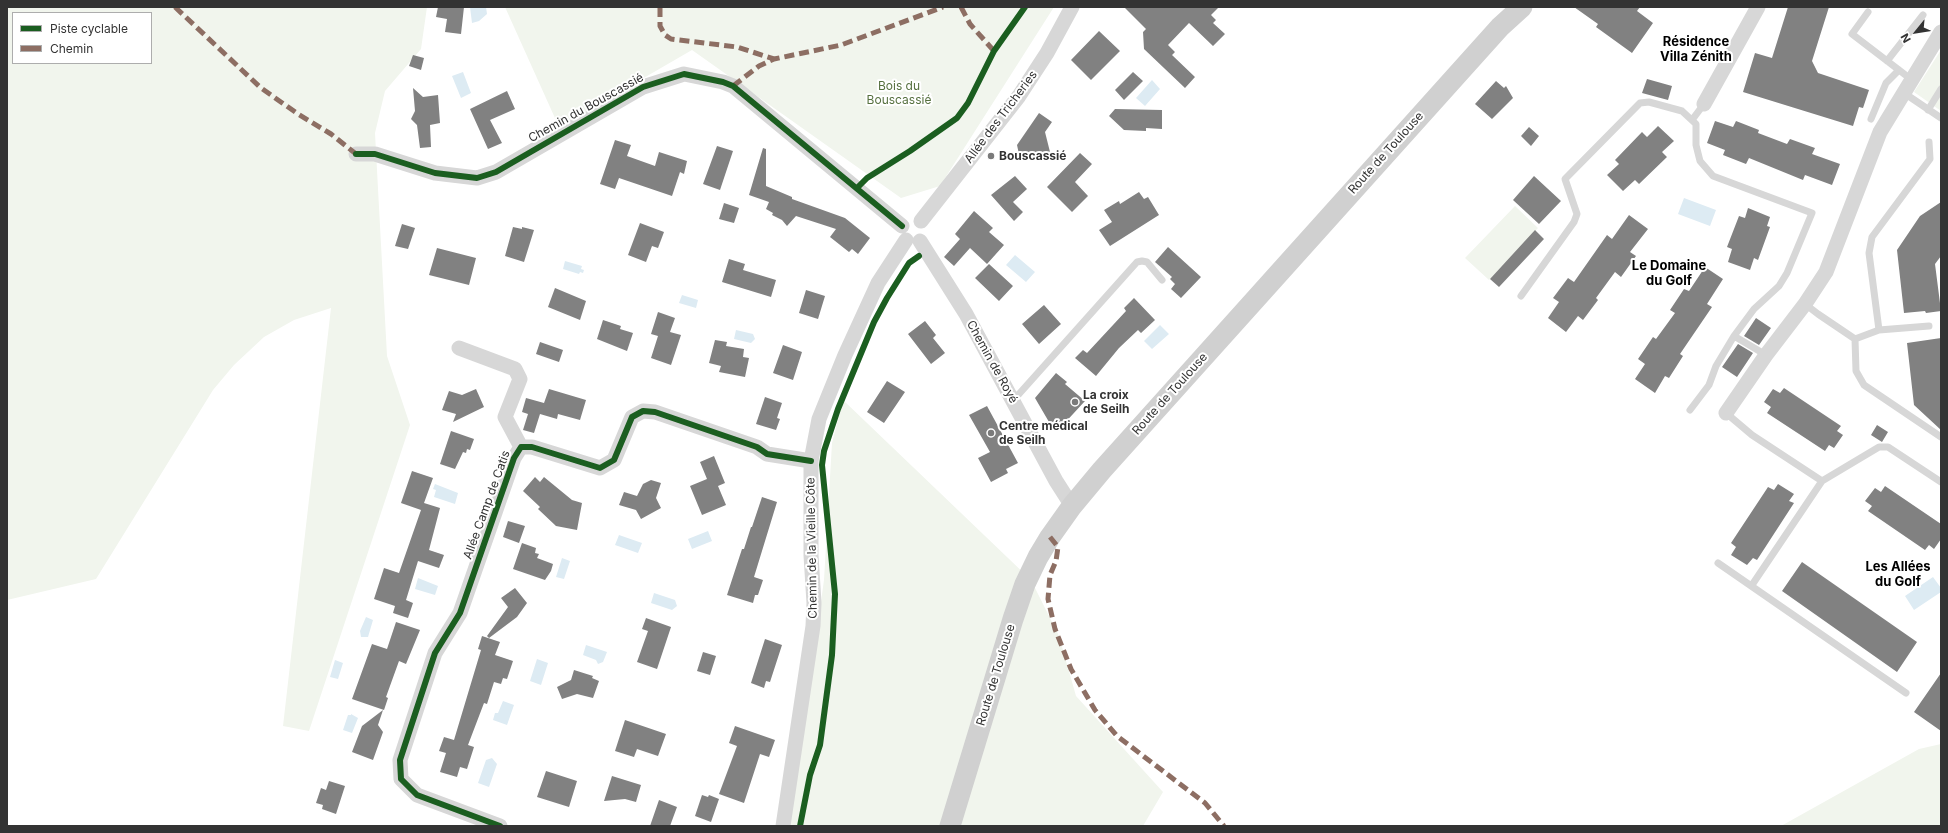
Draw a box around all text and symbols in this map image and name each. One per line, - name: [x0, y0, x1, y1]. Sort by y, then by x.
- legend: [12, 12, 152, 64]
- north arrow: [1896, 12, 1936, 52]
- text: Piste cyclable: [50, 21, 128, 36]
- text: N: [1897, 31, 1914, 45]
- district label: Résidence Villa Zénith: [1660, 34, 1732, 65]
- text: Chemin: [50, 41, 93, 56]
- street label: Allée des Tricheries: [962, 68, 1040, 166]
- street label: Chemin du Bouscassié: [526, 70, 646, 146]
- park label: Bois du Bouscassié: [867, 79, 931, 107]
- street label: Route de Toulouse: [1345, 109, 1427, 197]
- place label: Bouscassié: [999, 149, 1066, 163]
- marker: Bouscassié: [986, 151, 996, 161]
- district label: Le Domaine du Golf: [1632, 258, 1706, 289]
- street label: Chemin de Royé: [963, 318, 1021, 406]
- street label: Route de Toulouse: [1129, 350, 1211, 438]
- place label: La croix de Seilh: [1083, 388, 1130, 416]
- marker: La croix de Seilh: [1070, 397, 1080, 407]
- place label: Centre médical de Seilh: [999, 419, 1088, 447]
- marker: Centre médical de Seilh: [986, 428, 996, 438]
- street label: Allée Camp de Catis: [461, 449, 513, 561]
- street label: Chemin de la Vieille Côte: [804, 477, 820, 619]
- district label: Les Allées du Golf: [1866, 559, 1930, 590]
- street label: Route de Toulouse: [974, 623, 1018, 727]

